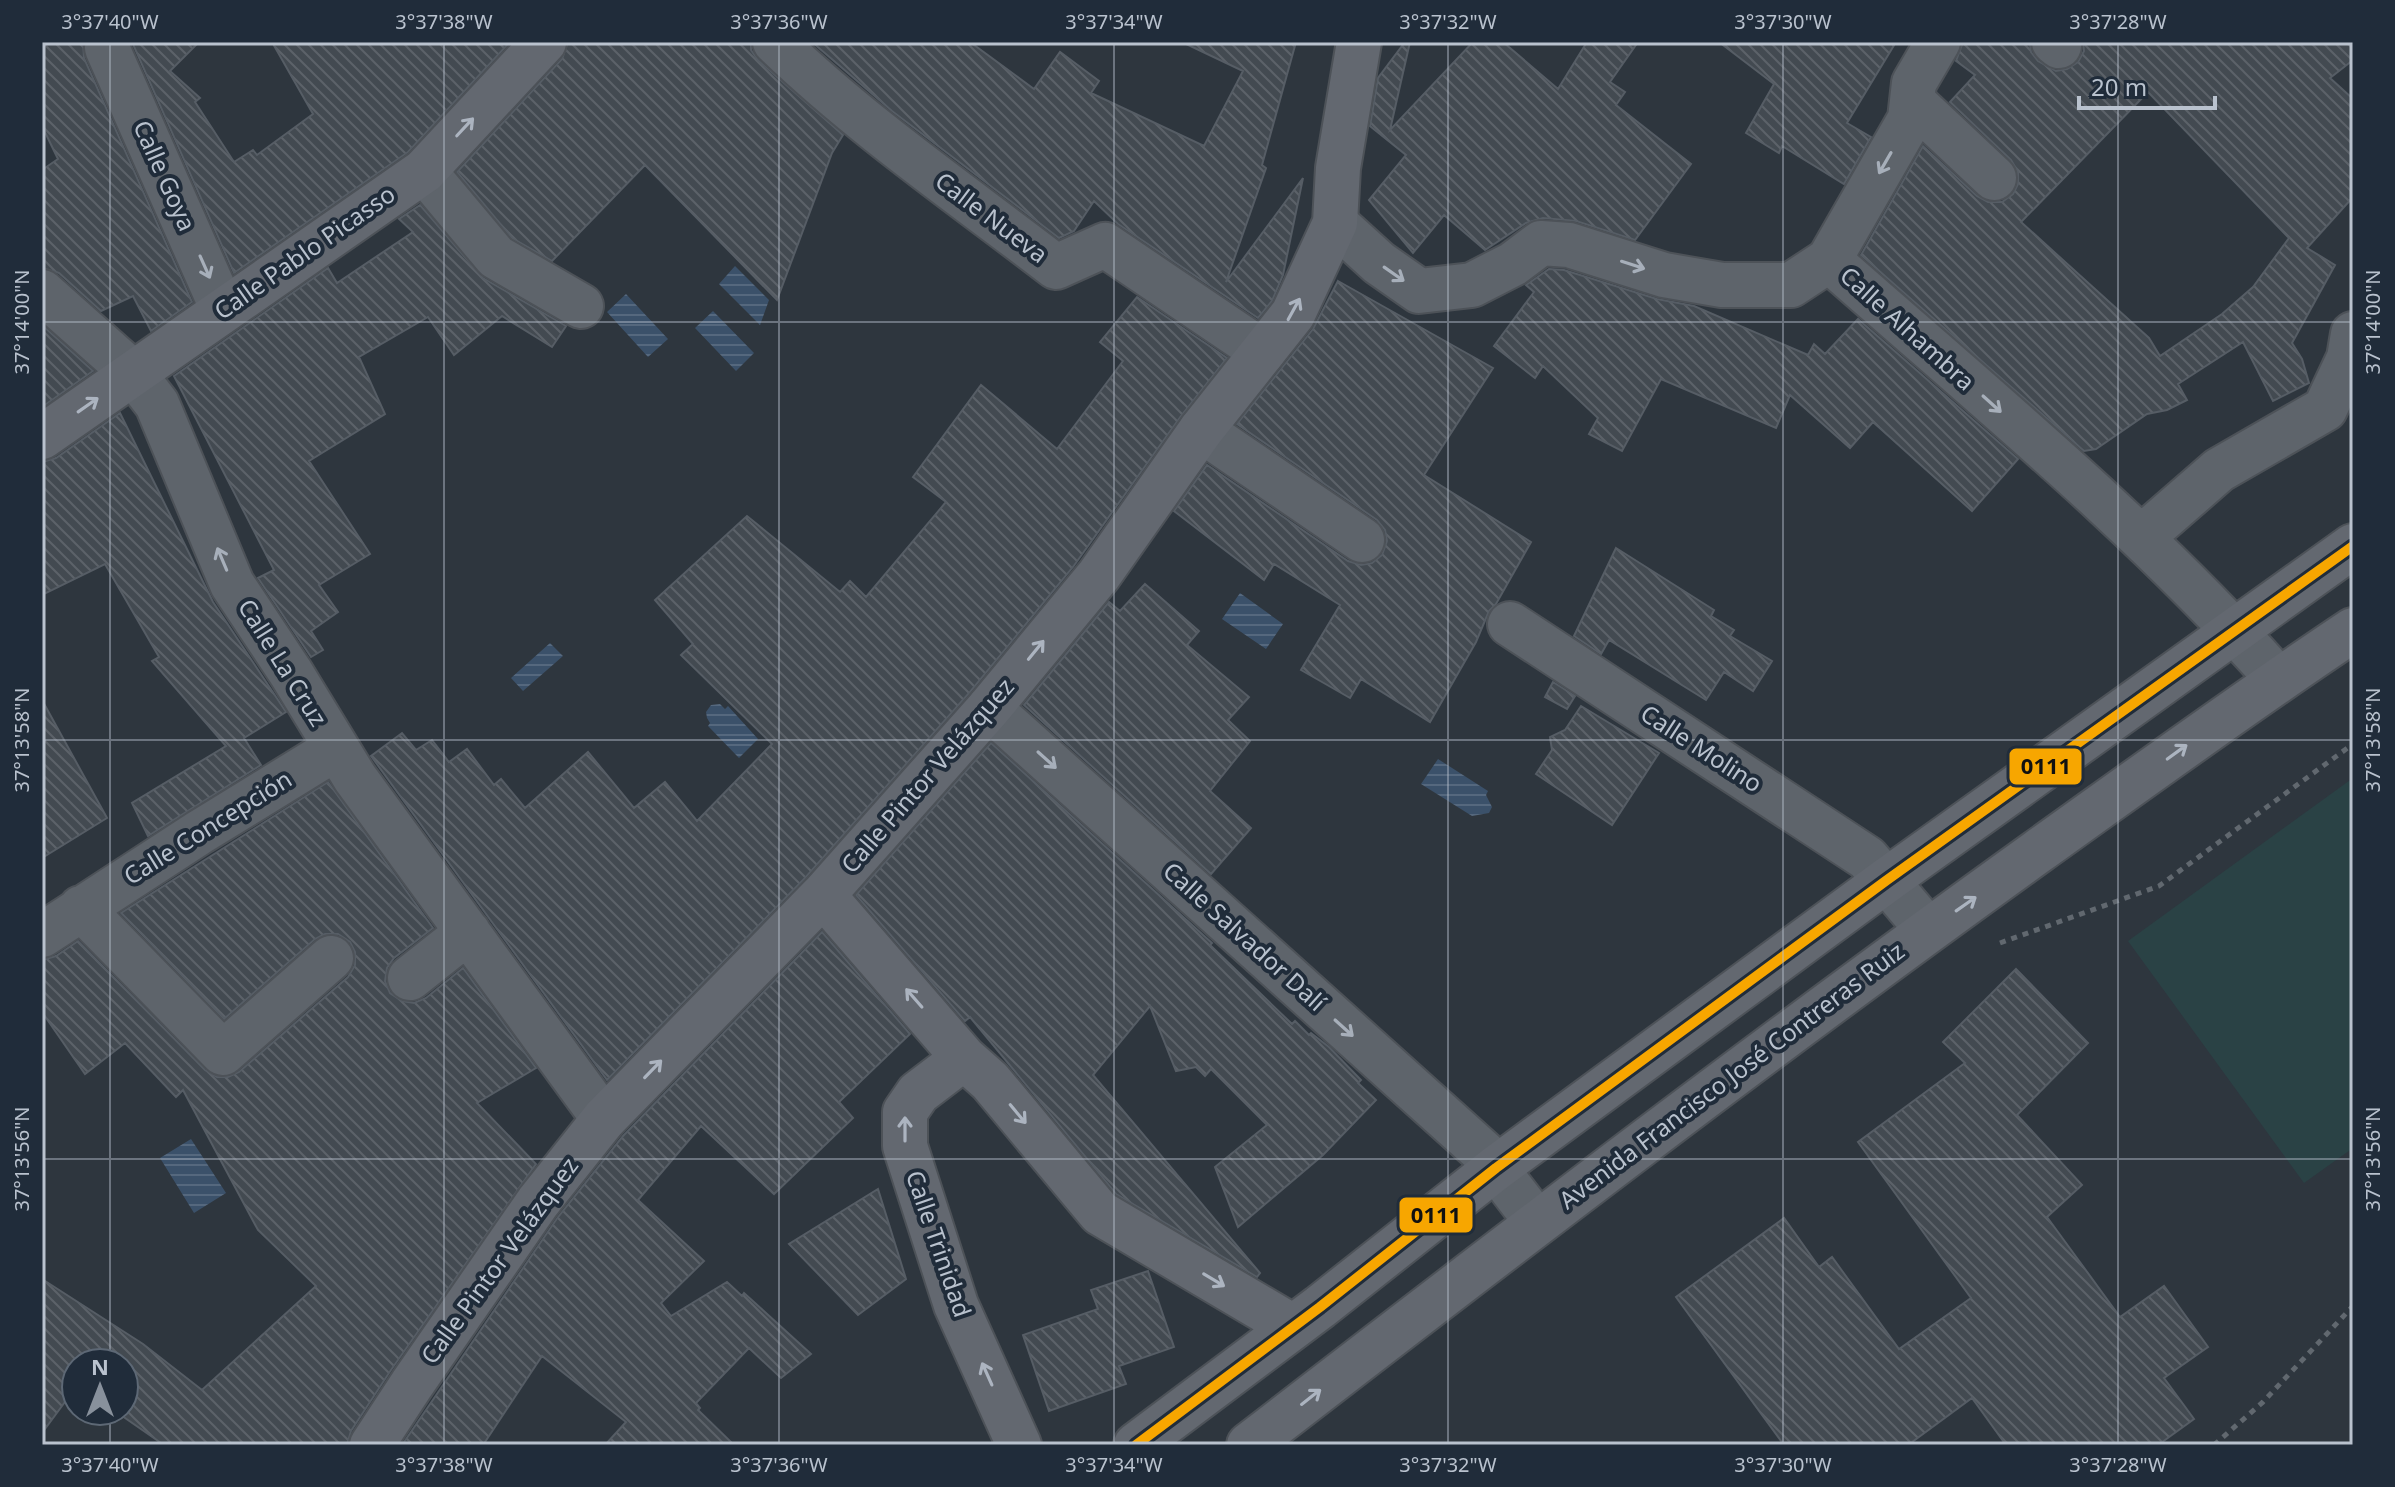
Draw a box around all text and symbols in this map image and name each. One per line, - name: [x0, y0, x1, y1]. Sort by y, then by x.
- text: 3°37'40"W: [61, 8, 159, 35]
- text: 3°37'38"W: [395, 8, 493, 35]
- text: 3°37'36"W: [730, 8, 828, 35]
- text: 3°37'34"W: [1065, 8, 1163, 35]
- text: 3°37'32"W: [1399, 8, 1497, 35]
- text: 3°37'30"W: [1734, 8, 1832, 35]
- text: 3°37'28"W: [2069, 8, 2167, 35]
- scale bar: [2079, 60, 2215, 110]
- text: 20 m: [2091, 70, 2147, 103]
- street label: Calle Goya: [126, 115, 204, 236]
- one-way arrow: [455, 117, 474, 137]
- one-way arrow: [1877, 150, 1892, 174]
- street label: Calle Nueva: [929, 164, 1055, 270]
- street label: Calle Pablo Picasso: [207, 177, 401, 327]
- one-way arrow: [198, 255, 213, 279]
- one-way arrow: [1620, 259, 1645, 273]
- street label: Calle Alhambra: [1834, 259, 1982, 397]
- one-way arrow: [1383, 266, 1405, 282]
- text: 37°14'00"N: [8, 269, 35, 375]
- text: 37°14'00"N: [2359, 269, 2386, 375]
- one-way arrow: [1286, 298, 1302, 321]
- one-way arrow: [1981, 395, 2001, 413]
- one-way arrow: [76, 397, 98, 413]
- one-way arrow: [213, 547, 228, 572]
- street label: Calle La Cruz: [231, 592, 335, 732]
- one-way arrow: [1027, 640, 1045, 661]
- street label: Calle Pintor Velázquez: [833, 671, 1021, 880]
- text: 37°13'58"N: [8, 687, 35, 793]
- text: 37°13'58"N: [2359, 687, 2386, 793]
- street label: Calle Molino: [1635, 696, 1769, 799]
- one-way arrow: [2165, 744, 2187, 760]
- line badge: 0111: [2008, 747, 2083, 786]
- one-way arrow: [1037, 750, 1057, 768]
- text: 0111: [2021, 750, 2071, 780]
- street label: Calle Concepción: [117, 762, 297, 892]
- street label: Calle Salvador Dalí: [1157, 854, 1334, 1018]
- one-way arrow: [1954, 895, 1976, 912]
- street label: Avenida Francisco José Contreras Ruiz: [1552, 934, 1911, 1216]
- one-way arrow: [905, 989, 923, 1009]
- one-way arrow: [1334, 1018, 1354, 1036]
- one-way arrow: [643, 1060, 662, 1079]
- one-way arrow: [1009, 1103, 1027, 1124]
- text: 37°13'56"N: [8, 1106, 35, 1212]
- text: 37°13'56"N: [2359, 1106, 2386, 1212]
- one-way arrow: [897, 1116, 913, 1143]
- street label: Calle Pintor Velázquez: [412, 1150, 585, 1370]
- street label: Calle Trinidad: [899, 1166, 980, 1321]
- line badge: 0111: [1398, 1196, 1474, 1234]
- text: 0111: [1411, 1199, 1461, 1229]
- one-way arrow: [1202, 1272, 1225, 1288]
- north arrow: [60, 1347, 140, 1427]
- text: N: [91, 1351, 109, 1381]
- one-way arrow: [979, 1362, 994, 1386]
- one-way arrow: [1300, 1389, 1321, 1406]
- text: 3°37'40"W: [61, 1451, 159, 1478]
- text: 3°37'38"W: [395, 1451, 493, 1478]
- text: 3°37'36"W: [730, 1451, 828, 1478]
- text: 3°37'34"W: [1065, 1451, 1163, 1478]
- text: 3°37'32"W: [1399, 1451, 1497, 1478]
- text: 3°37'30"W: [1734, 1451, 1832, 1478]
- text: 3°37'28"W: [2069, 1451, 2167, 1478]

